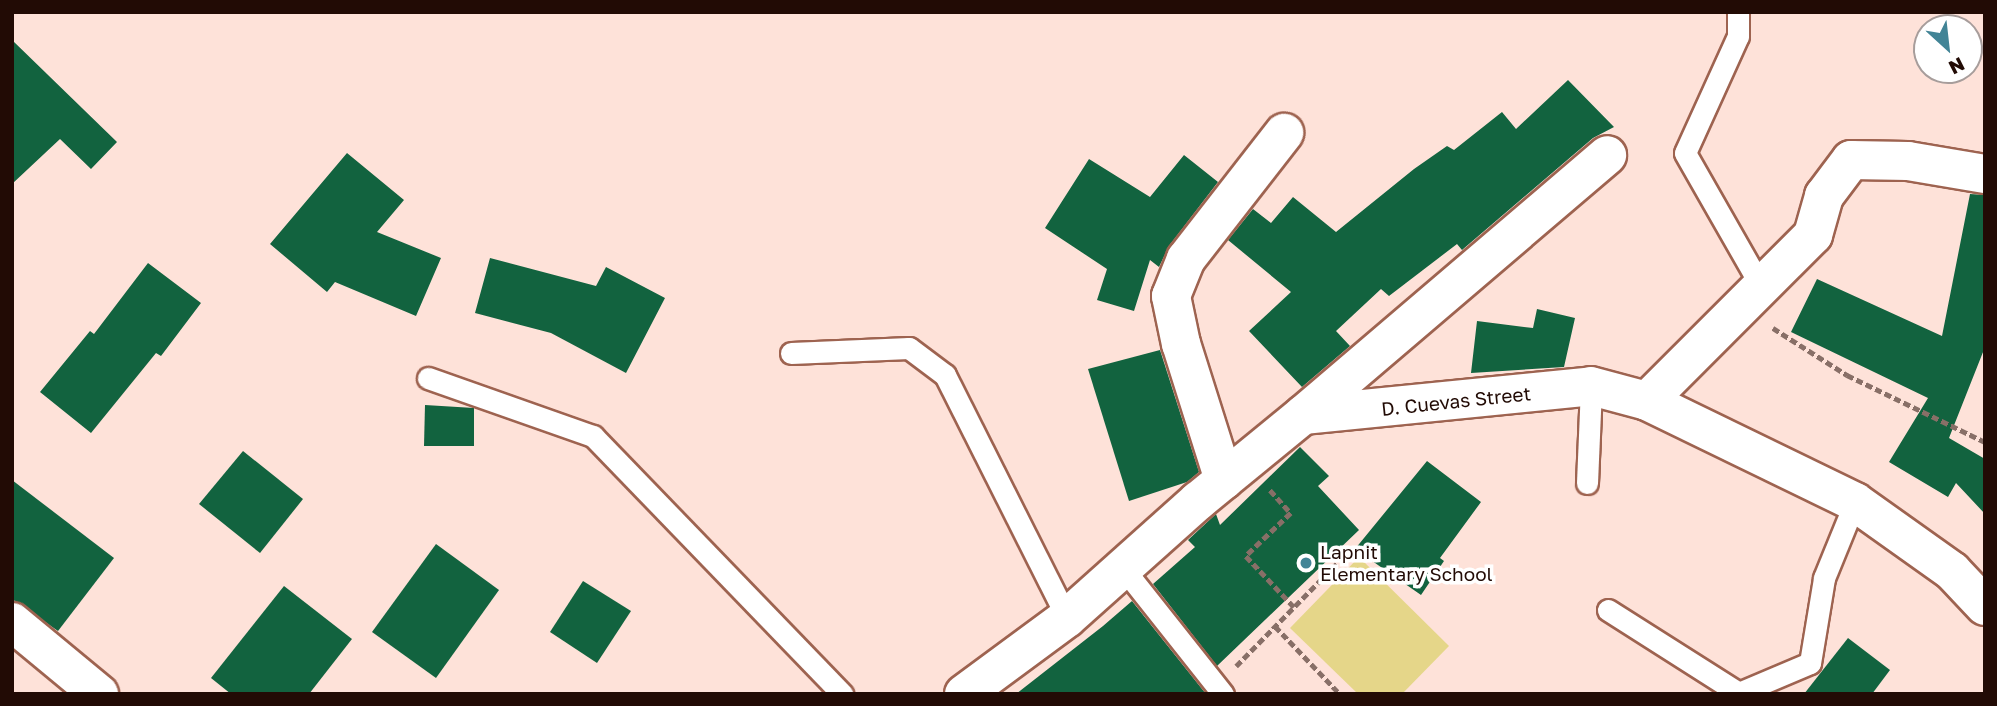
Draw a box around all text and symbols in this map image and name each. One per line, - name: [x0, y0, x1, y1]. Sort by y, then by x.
- north arrow: [1913, 14, 1983, 84]
- text: N: [1945, 53, 1969, 80]
- street label: D. Cuevas Street: [1380, 382, 1532, 420]
- place label: Lapnit Elementary School: [1320, 541, 1493, 585]
- marker: Lapnit Elementary School: [1298, 555, 1314, 571]

